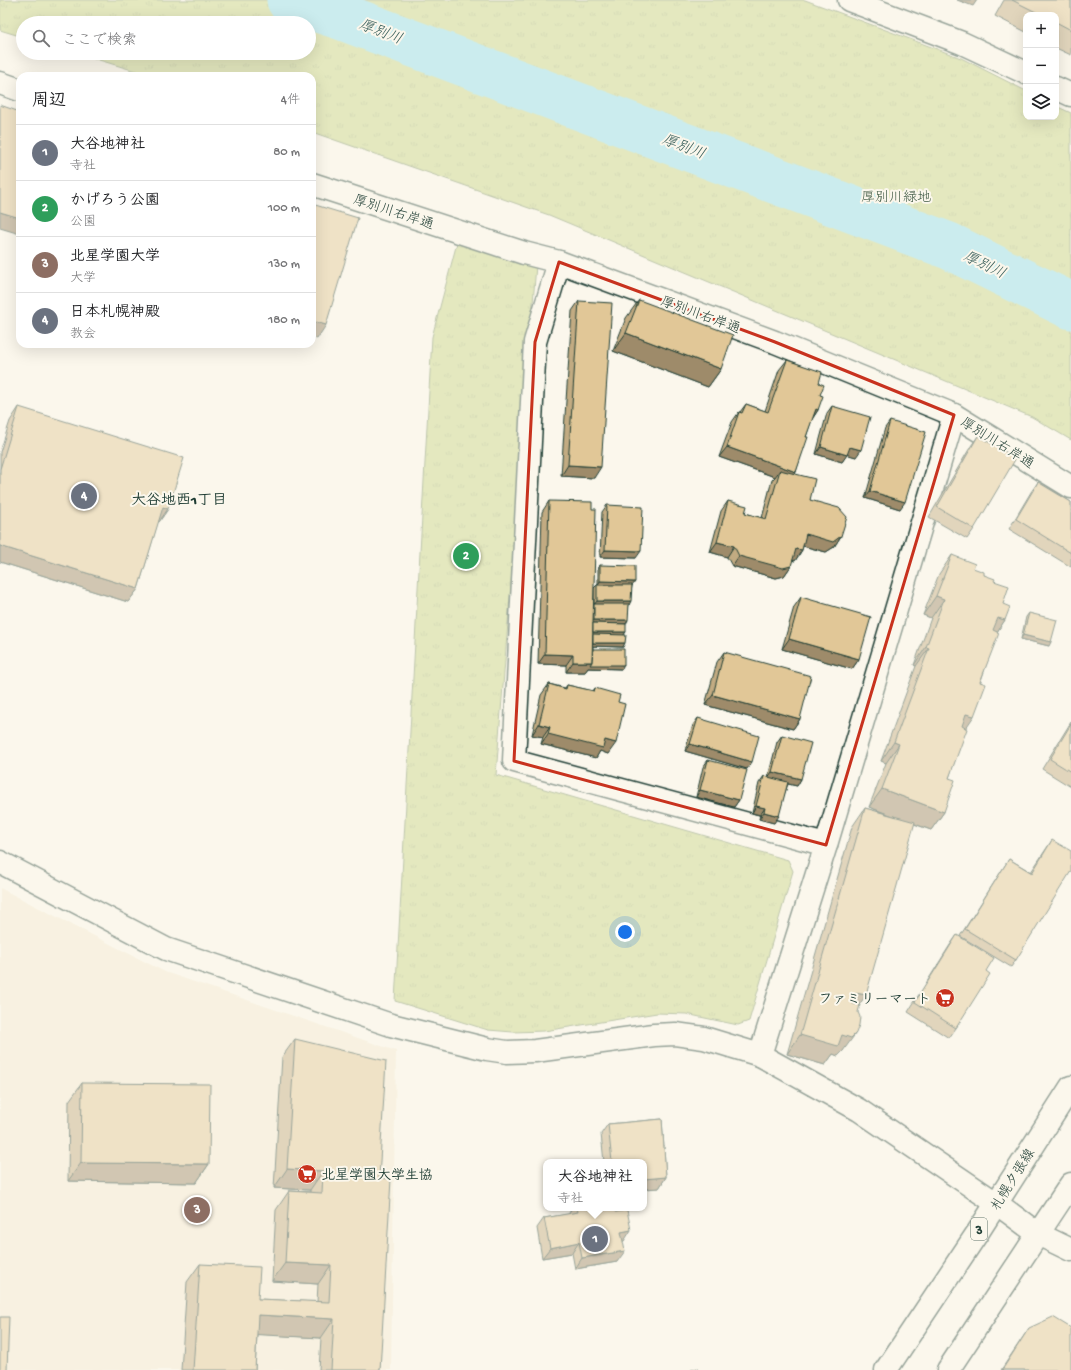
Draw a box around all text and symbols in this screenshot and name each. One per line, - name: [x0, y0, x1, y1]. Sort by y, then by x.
- map controls: [1023, 12, 1059, 120]
- button: +: [1023, 12, 1059, 48]
- search box: [16, 16, 316, 60]
- water label: 厚別川: [356, 16, 405, 49]
- icon: search: [30, 27, 52, 49]
- text: ここで検索: [62, 32, 137, 50]
- button: −: [1023, 48, 1059, 84]
- button: layers: [1023, 84, 1059, 120]
- text: 周辺: [32, 92, 66, 112]
- text: 4件: [281, 93, 300, 108]
- water label: 厚別川: [659, 131, 708, 164]
- text: 大谷地神社: [70, 136, 145, 154]
- text: 1: [42, 145, 48, 160]
- text: 80 m: [273, 145, 300, 160]
- text: 寺社: [70, 159, 96, 174]
- park label: 厚別川緑地: [861, 190, 931, 207]
- text: かげろう公園: [70, 192, 160, 210]
- street label: 厚別川右岸通: [351, 192, 436, 234]
- text: 2: [42, 201, 48, 216]
- text: 100 m: [268, 201, 300, 216]
- text: 公園: [70, 215, 96, 230]
- text: 北星学園大学: [70, 248, 160, 266]
- water label: 厚別川: [960, 248, 1008, 284]
- text: 3: [42, 257, 48, 272]
- text: 130 m: [268, 257, 300, 272]
- text: 大学: [70, 271, 96, 286]
- street label: 厚別川右岸通: [658, 294, 743, 339]
- text: 日本札幌神殿: [70, 304, 160, 322]
- text: 4: [42, 313, 48, 328]
- text: 180 m: [268, 313, 300, 328]
- text: 教会: [70, 327, 96, 342]
- street label: 厚別川右岸通: [957, 415, 1037, 474]
- pin: 4: [71, 481, 97, 511]
- district label: 大谷地西1丁目: [131, 492, 227, 510]
- pin: 2: [453, 541, 479, 571]
- your location: [615, 922, 635, 942]
- supermarket icon: ファミリーマート: [934, 987, 956, 1009]
- place label: ファミリーマート: [818, 992, 931, 1009]
- street label: 札幌夕張線: [988, 1146, 1040, 1215]
- popup: [543, 1159, 647, 1211]
- supermarket icon: 北星学園大学生協: [296, 1163, 318, 1185]
- place label: 北星学園大学生協: [321, 1167, 433, 1185]
- text: 大谷地神社: [557, 1169, 633, 1187]
- text: 寺社: [557, 1192, 584, 1207]
- pin: 3: [184, 1195, 210, 1225]
- road number: 3: [971, 1218, 987, 1240]
- pin: 1: [582, 1224, 608, 1254]

